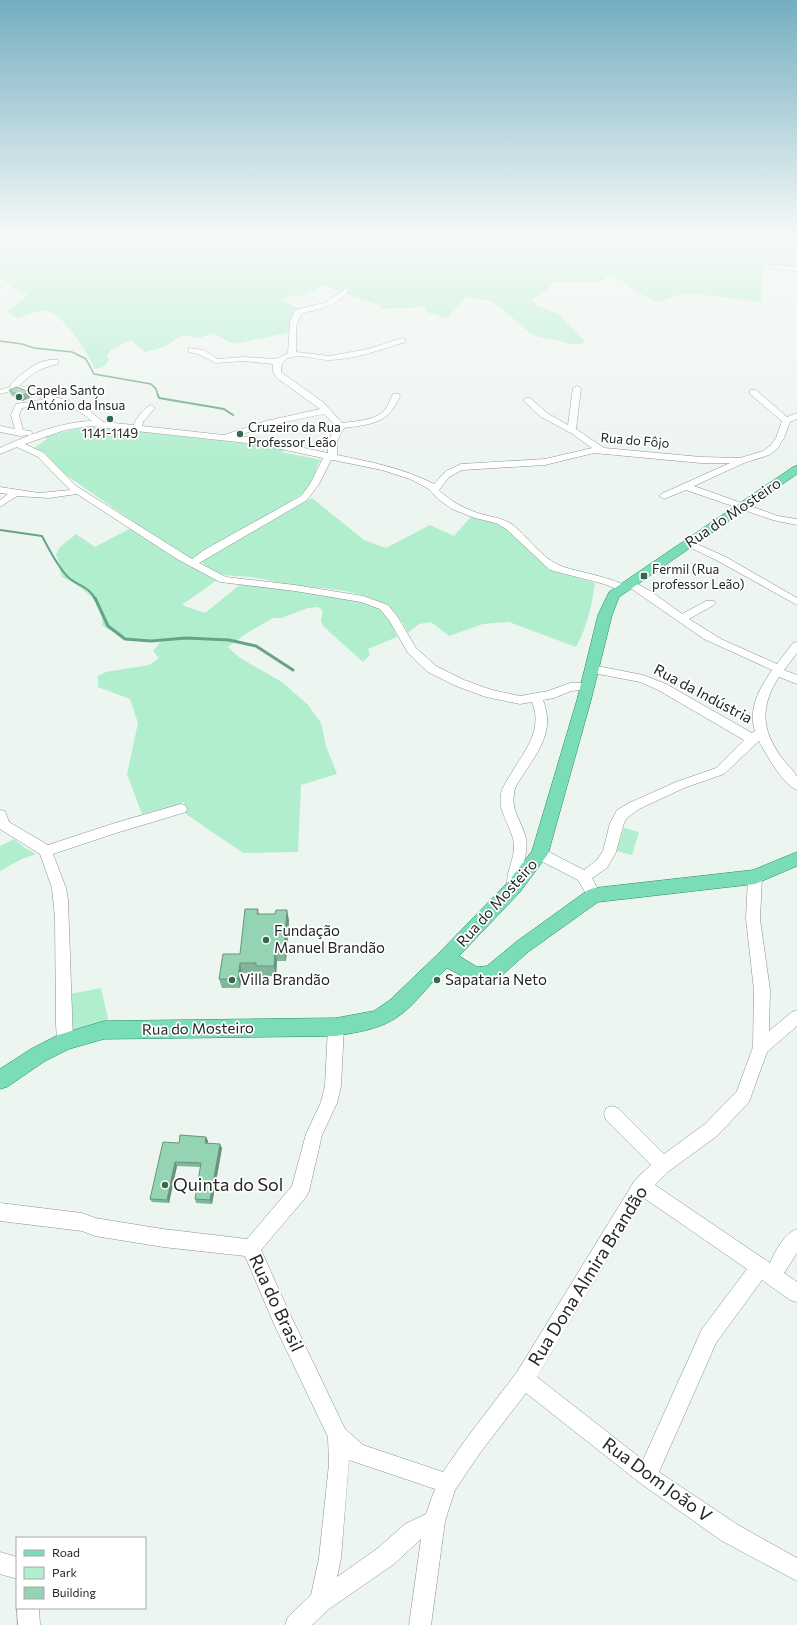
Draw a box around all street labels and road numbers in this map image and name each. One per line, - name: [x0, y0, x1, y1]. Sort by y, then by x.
- street label: Rua do Fôjo: [600, 429, 670, 451]
- street label: Rua do Mosteiro: [681, 473, 784, 551]
- street label: Rua da Indústria: [651, 660, 756, 727]
- street label: Rua do Mosteiro: [452, 855, 540, 950]
- street label: Rua do Mosteiro: [142, 1018, 254, 1038]
- street label: Rua Dona Almira Brandão: [523, 1181, 652, 1370]
- street label: Rua do Brasil: [245, 1250, 309, 1355]
- street label: Rua Dom João V: [599, 1432, 717, 1526]

